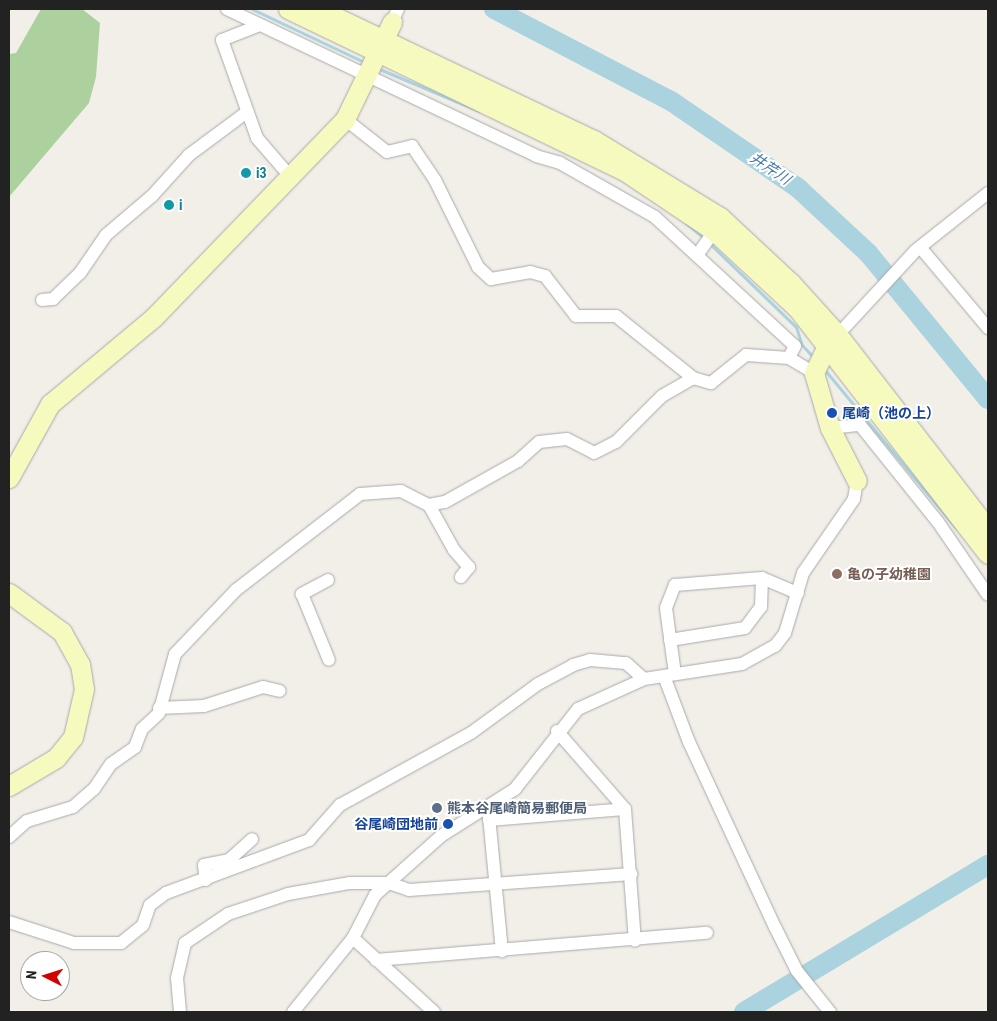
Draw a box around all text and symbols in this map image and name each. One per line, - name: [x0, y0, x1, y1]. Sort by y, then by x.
- water label: 井芹川: [746, 149, 794, 189]
- place label: i3: [256, 165, 267, 181]
- marker: i3: [240, 167, 252, 179]
- place label: i: [179, 197, 183, 213]
- marker: i: [163, 199, 175, 211]
- place label: 尾崎（池の上）: [842, 405, 940, 421]
- marker: 尾崎（池の上）: [826, 407, 838, 419]
- place label: 亀の子幼稚園: [847, 566, 931, 582]
- marker: 亀の子幼稚園: [831, 568, 843, 580]
- place label: 熊本谷尾崎簡易郵便局: [447, 800, 587, 816]
- marker: 熊本谷尾崎簡易郵便局: [431, 802, 443, 814]
- place label: 谷尾崎団地前: [354, 816, 438, 832]
- marker: 谷尾崎団地前: [442, 818, 454, 830]
- north arrow: [20, 951, 70, 1001]
- text: N: [23, 970, 39, 980]

